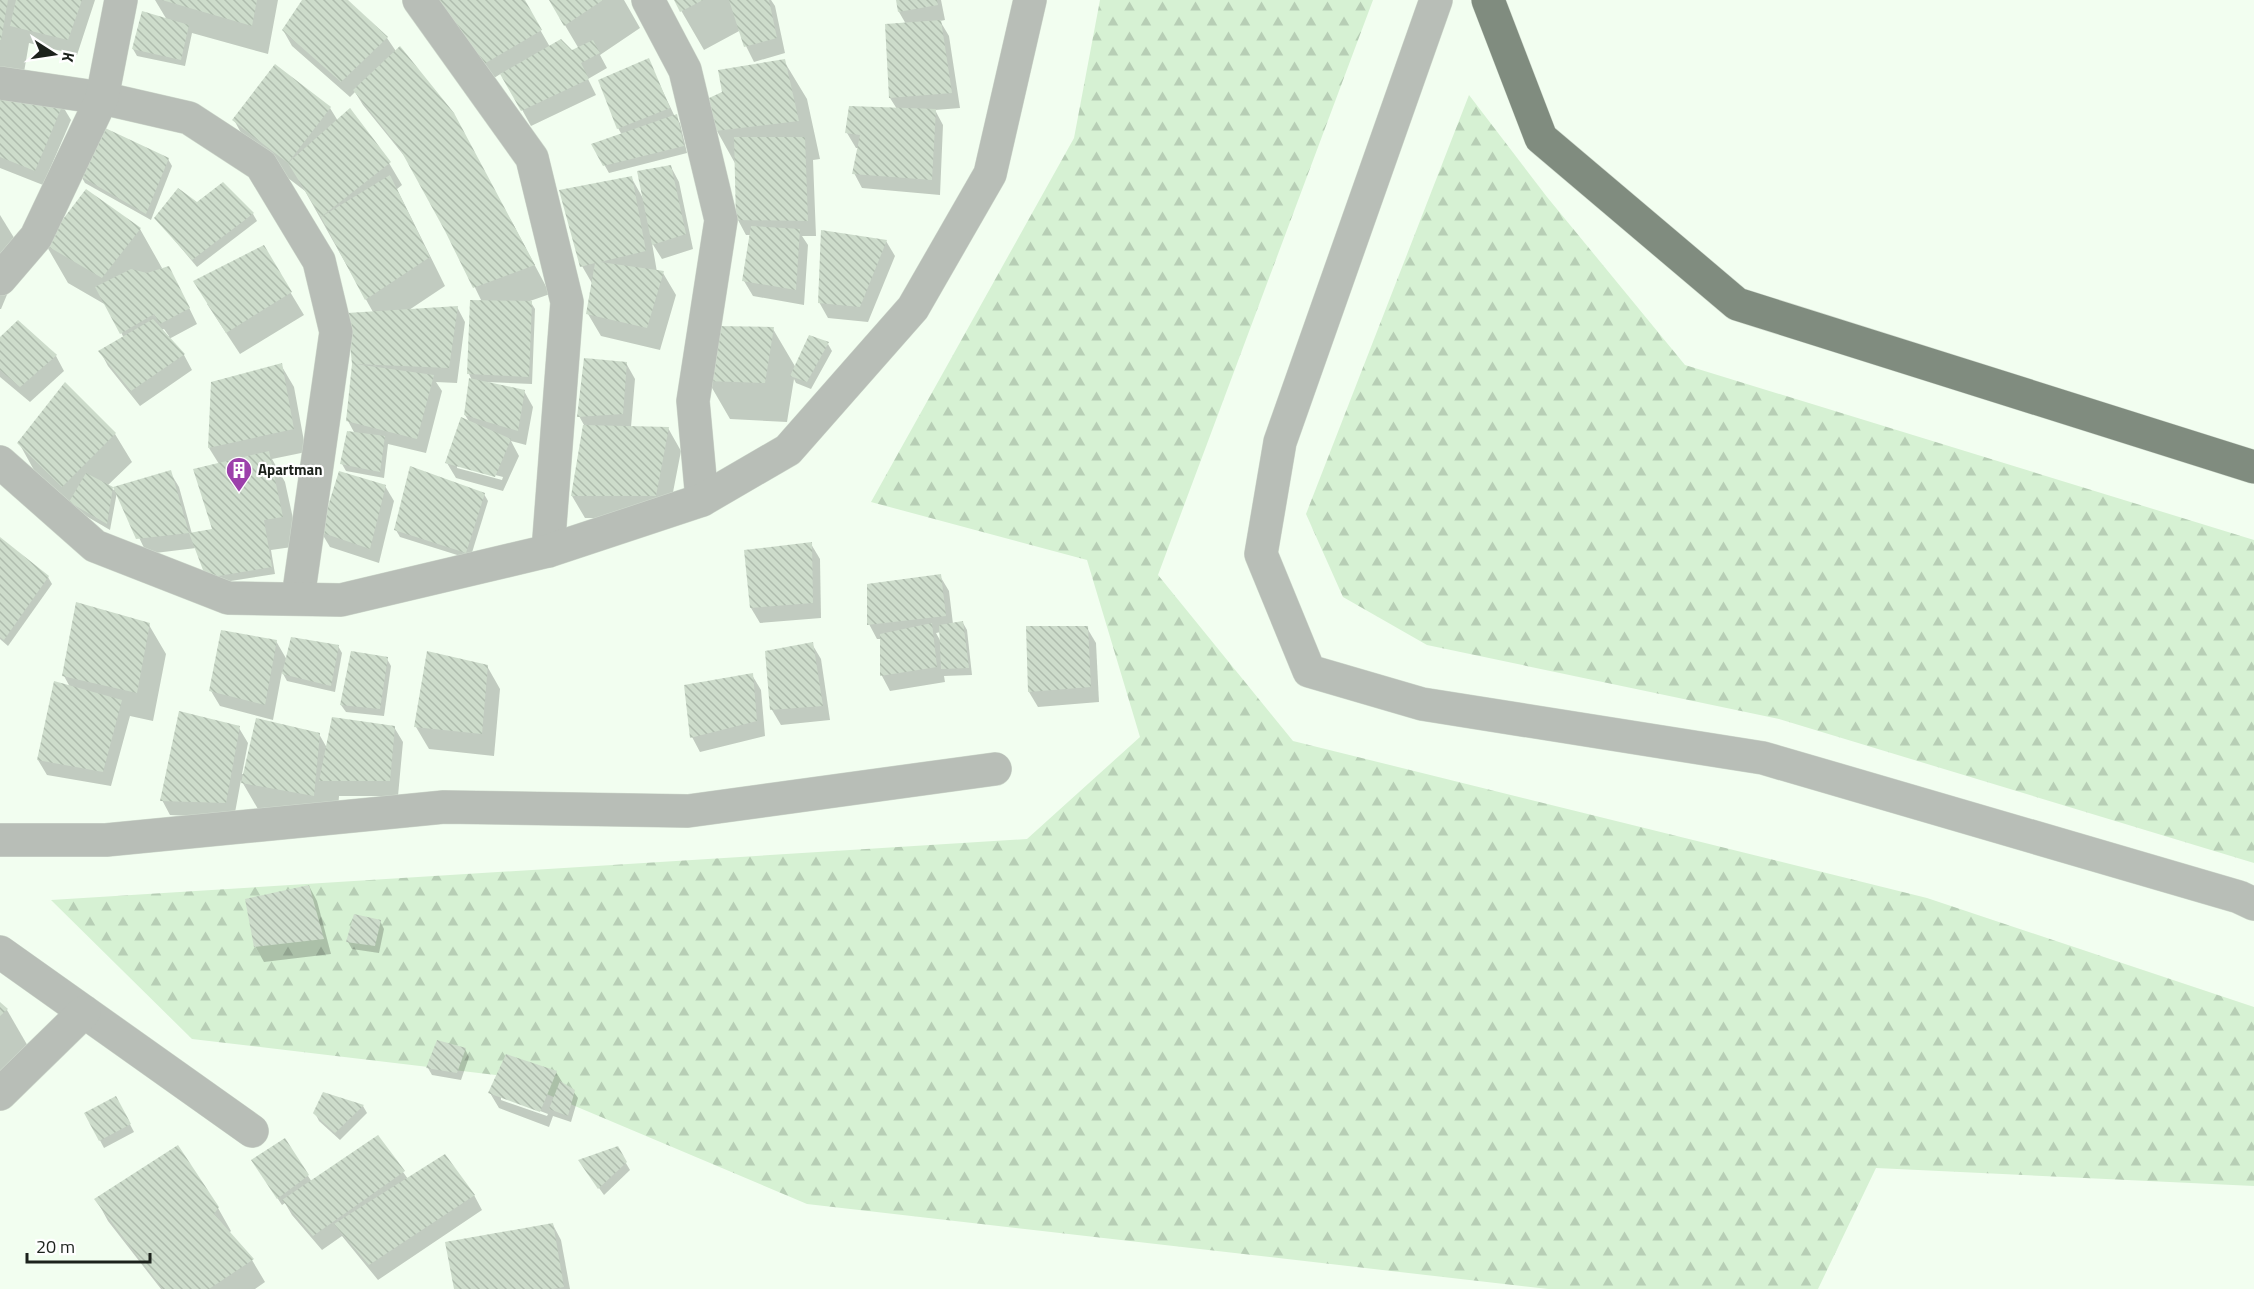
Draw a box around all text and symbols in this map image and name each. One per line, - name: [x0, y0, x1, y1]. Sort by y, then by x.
- north arrow: [24, 24, 84, 84]
- text: K: [56, 50, 81, 65]
- building icon: Apartman: [224, 455, 254, 493]
- place label: Apartman: [258, 458, 322, 481]
- scale bar: [27, 1226, 150, 1264]
- text: 20 m: [36, 1233, 75, 1260]

